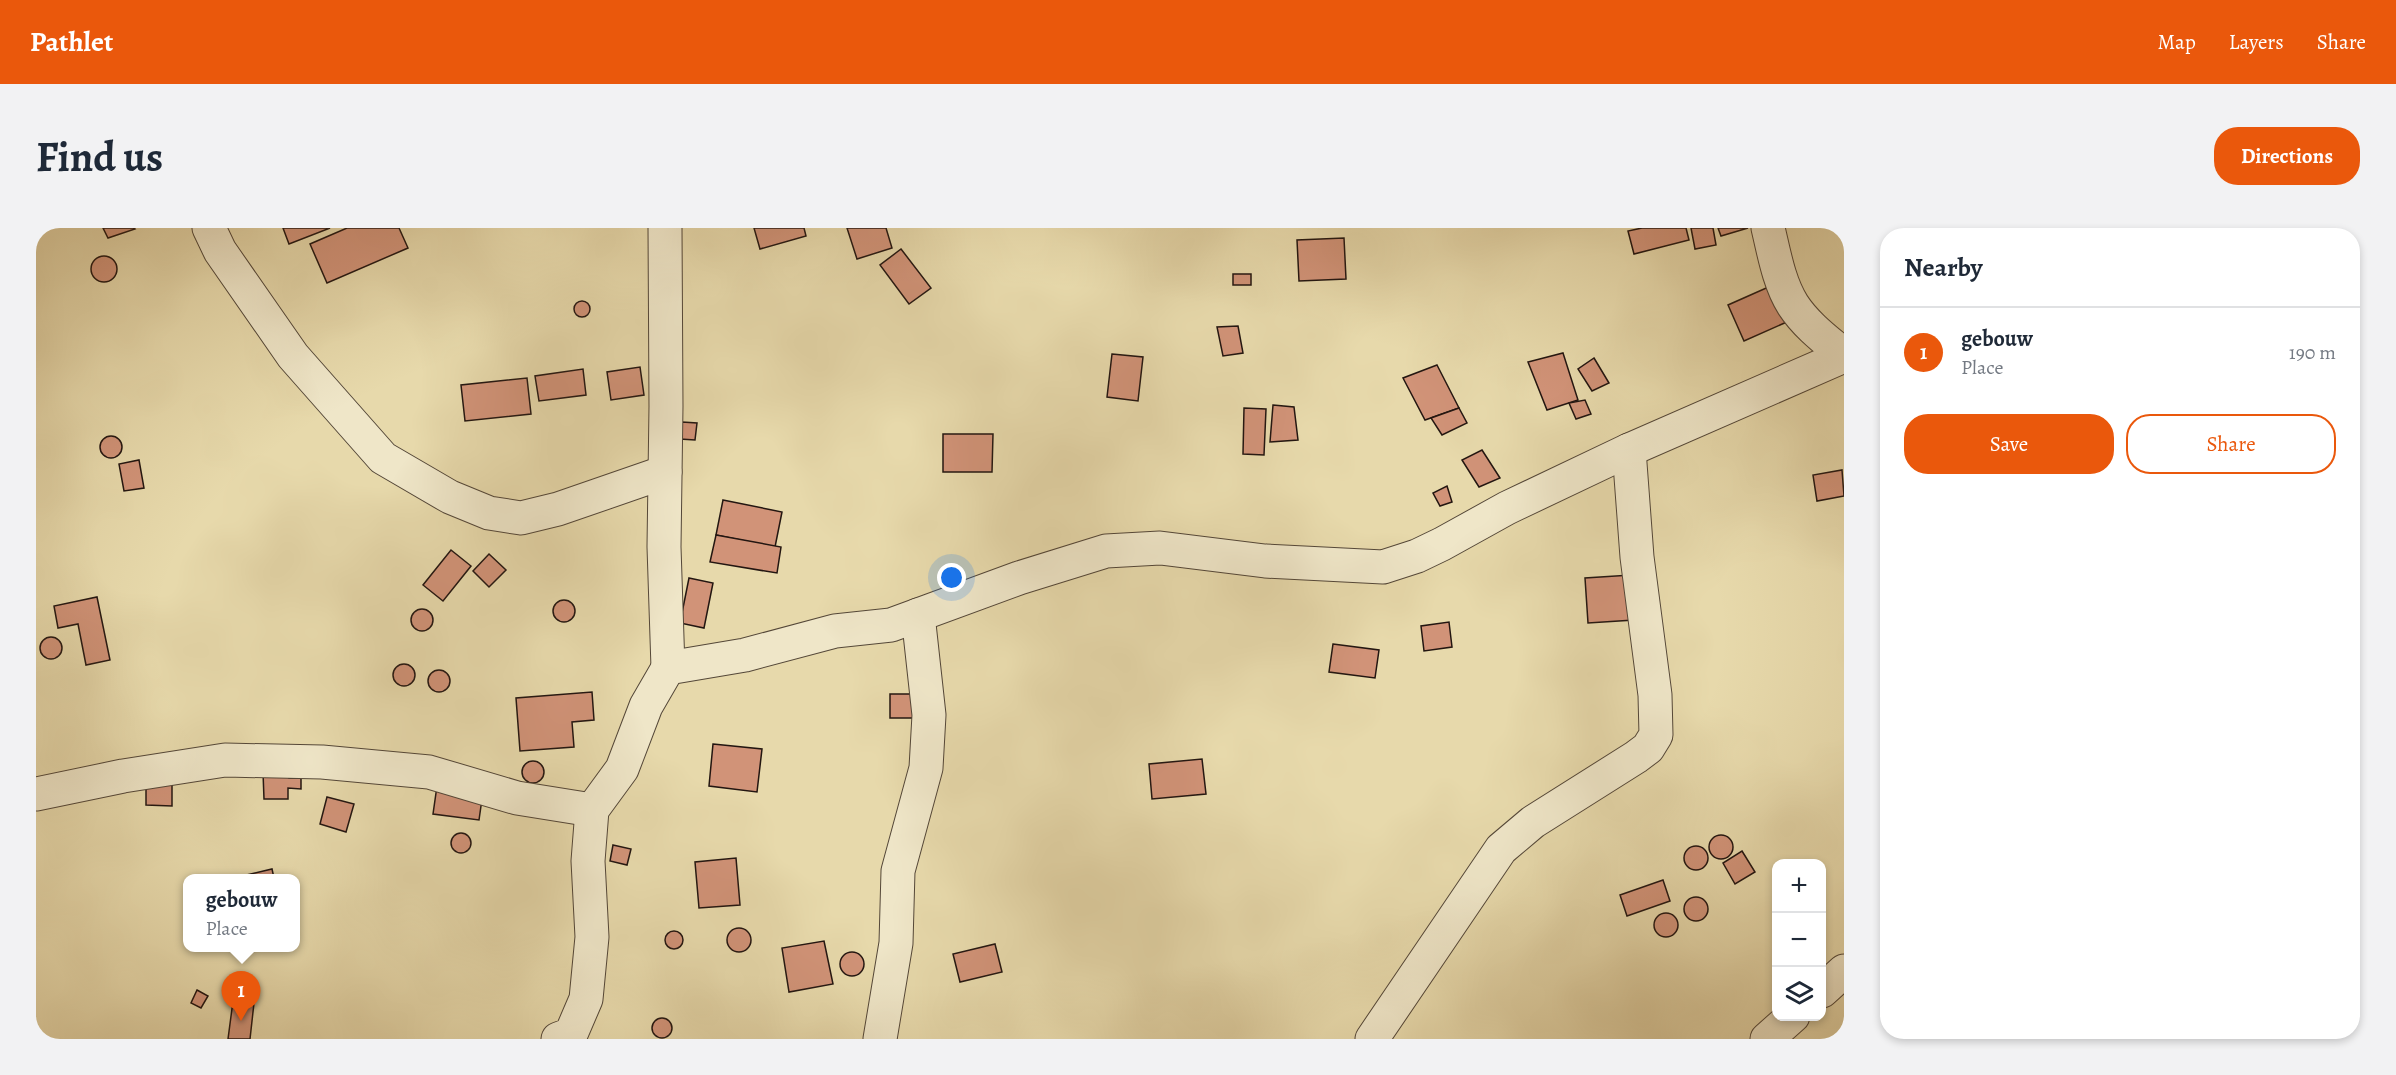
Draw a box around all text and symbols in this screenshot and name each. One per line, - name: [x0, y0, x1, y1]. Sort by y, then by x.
- text: Pathlet: [30, 23, 113, 61]
- text: Map: [2157, 28, 2196, 56]
- text: Layers: [2229, 28, 2284, 56]
- text: Share: [2317, 28, 2366, 56]
- button: Directions: [2214, 127, 2360, 185]
- text: Find us: [36, 128, 163, 185]
- text: Nearby: [1904, 250, 1983, 285]
- text: gebouw: [1961, 324, 2033, 354]
- text: 1: [1920, 339, 1927, 366]
- text: 190 m: [2289, 339, 2336, 366]
- text: Place: [1961, 354, 2003, 381]
- button: Save: [1904, 414, 2114, 474]
- button: Share: [2126, 414, 2336, 474]
- your location: [937, 563, 966, 592]
- map controls: [1772, 859, 1826, 1021]
- button: +: [1772, 859, 1826, 913]
- popup: [183, 874, 300, 952]
- text: gebouw: [205, 885, 278, 915]
- button: −: [1772, 913, 1826, 967]
- text: Place: [205, 915, 248, 942]
- button: layers: [1772, 967, 1826, 1021]
- pin: 1: [222, 972, 260, 1021]

